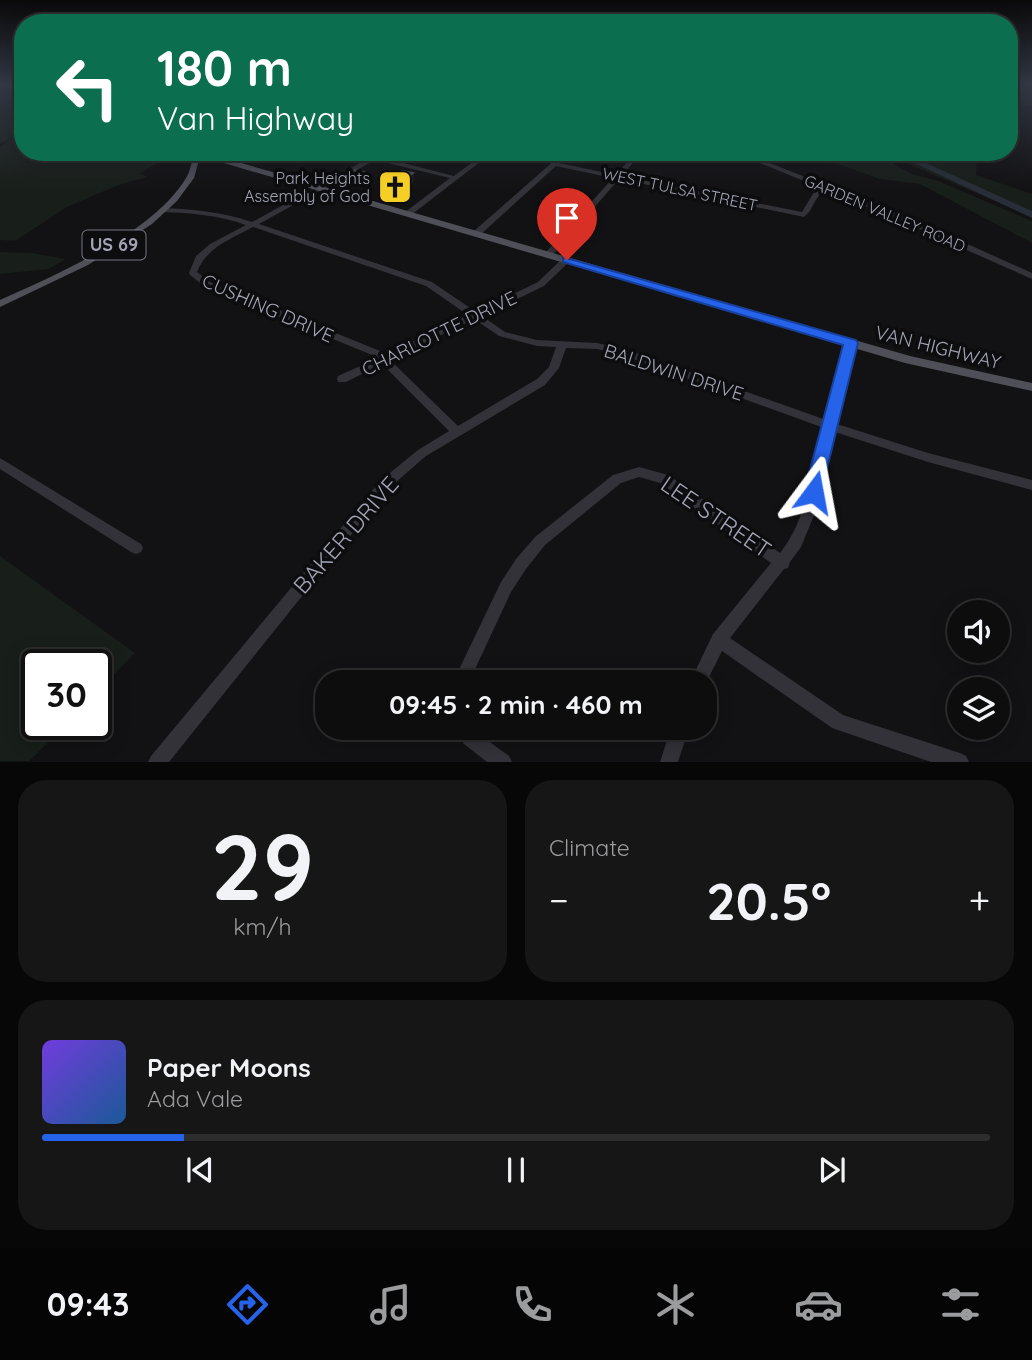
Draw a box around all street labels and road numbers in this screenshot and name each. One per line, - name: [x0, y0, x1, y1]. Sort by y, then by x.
- street label: WEST TULSA STREET: [601, 163, 760, 215]
- street label: GARDEN VALLEY ROAD: [801, 170, 969, 256]
- road number: US 69: [82, 230, 146, 260]
- street label: CUSHING DRIVE: [198, 268, 338, 348]
- street label: CHARLOTTE DRIVE: [358, 285, 520, 381]
- street label: VAN HIGHWAY: [873, 320, 1004, 374]
- street label: BALDWIN DRIVE: [601, 338, 747, 406]
- street label: LEE STREET: [656, 469, 777, 564]
- street label: BAKER DRIVE: [287, 470, 405, 599]

